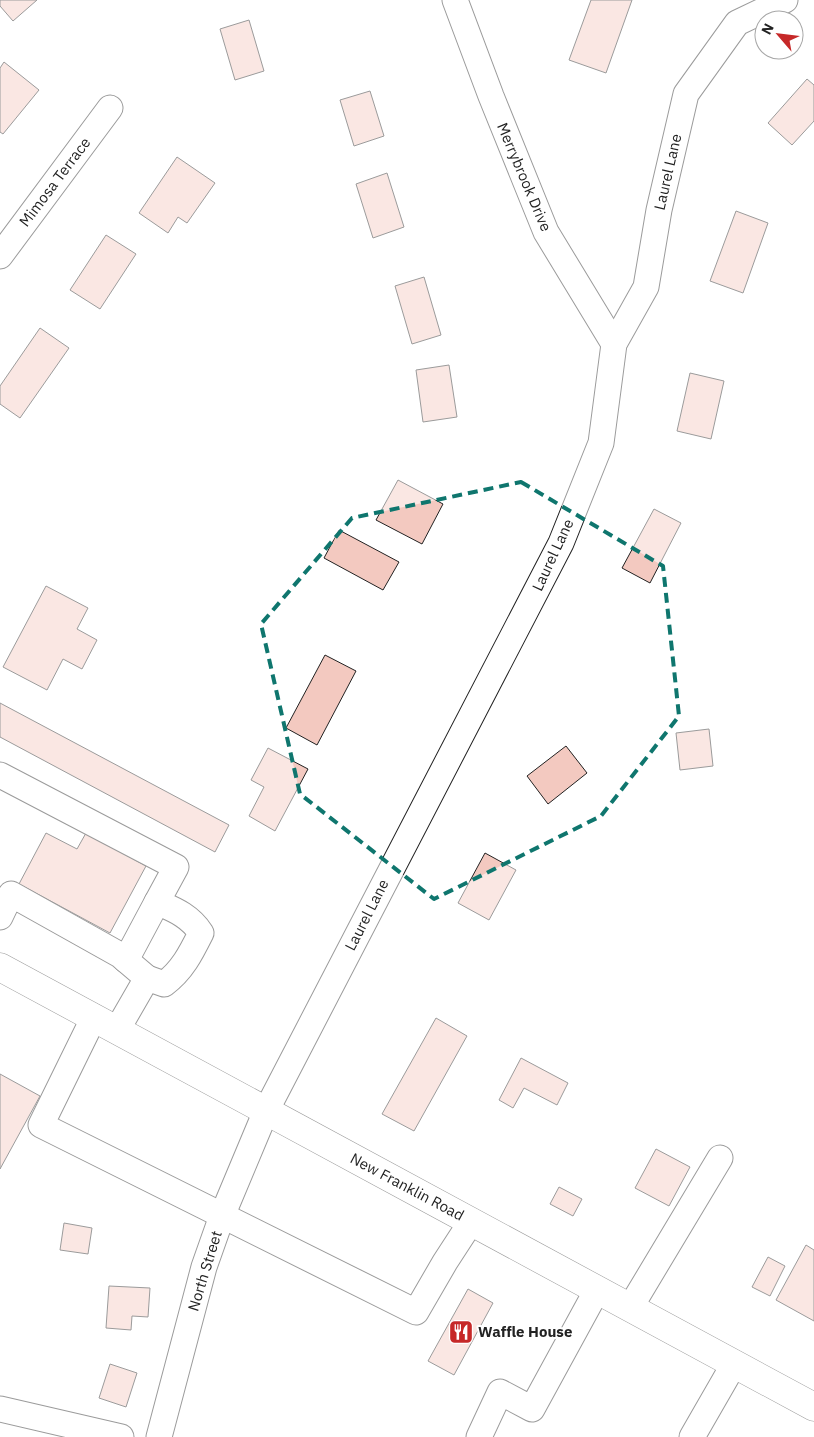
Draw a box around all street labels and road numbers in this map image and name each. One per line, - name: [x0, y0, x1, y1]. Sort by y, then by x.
- street label: Merrybrook Drive: [493, 120, 556, 234]
- street label: Laurel Lane: [650, 132, 685, 212]
- street label: Mimosa Terrace: [15, 133, 94, 230]
- street label: Laurel Lane: [528, 516, 578, 594]
- street label: Laurel Lane: [340, 876, 393, 954]
- street label: New Franklin Road: [347, 1149, 467, 1225]
- street label: North Street: [183, 1228, 226, 1313]

